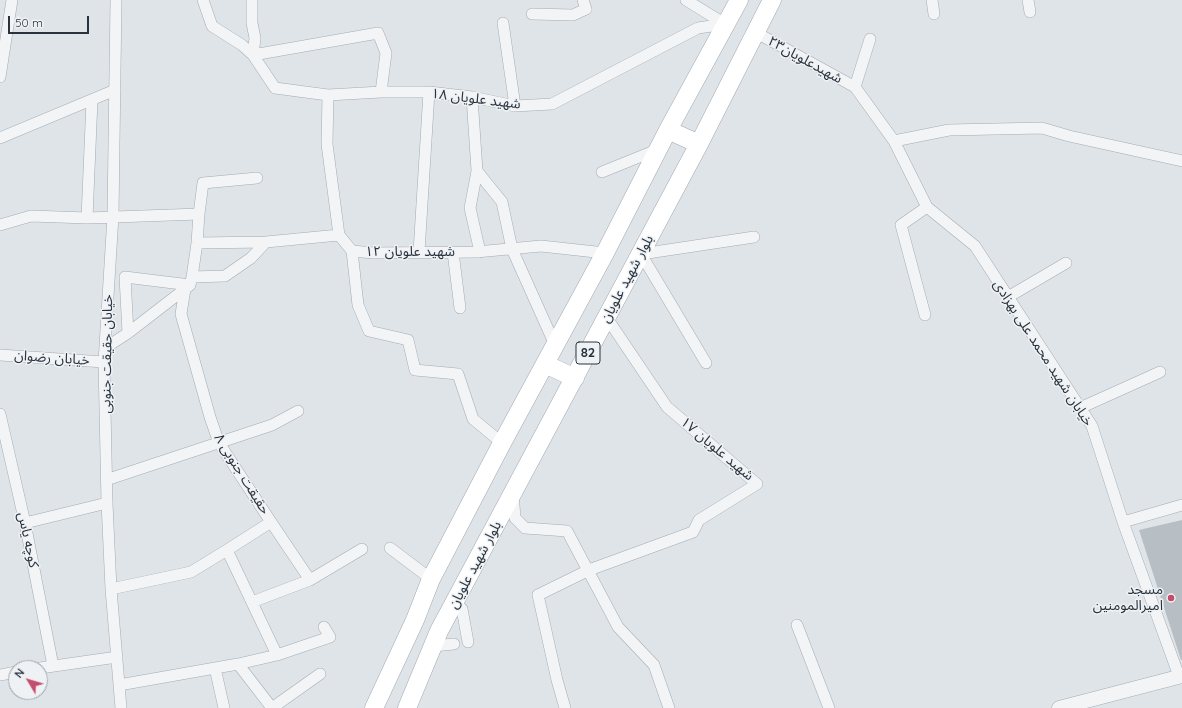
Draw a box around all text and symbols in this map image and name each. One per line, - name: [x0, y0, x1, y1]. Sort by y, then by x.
- scale bar: [10, 8, 91, 34]
- text: 50 m: [15, 15, 43, 30]
- street label: شهیدعلویان۲۳: [765, 33, 845, 87]
- street label: شهید علویان ۱۸: [430, 85, 522, 113]
- street label: بلوار شهید علویان: [597, 232, 657, 326]
- street label: شهید علویان ۱۲: [365, 244, 455, 260]
- street label: خیابان شهید محمد علی بهزادی: [989, 277, 1097, 429]
- street label: خیابان حقیقت جنوبی: [98, 294, 116, 414]
- road number: 82: [576, 342, 600, 364]
- street label: خیابان رضوان: [14, 347, 90, 369]
- street label: شهید علویان ۱۷: [677, 414, 757, 484]
- street label: حقیقت جنوبی ۸: [210, 431, 274, 517]
- street label: کوچه یاس: [14, 511, 42, 569]
- street label: بلوار شهید علویان: [445, 518, 505, 612]
- place label: مسجد امیرالمومنین: [1093, 582, 1163, 614]
- marker: مسجد امیرالمومنین: [1166, 593, 1176, 603]
- north arrow: [8, 660, 48, 700]
- text: N: [11, 666, 27, 681]

